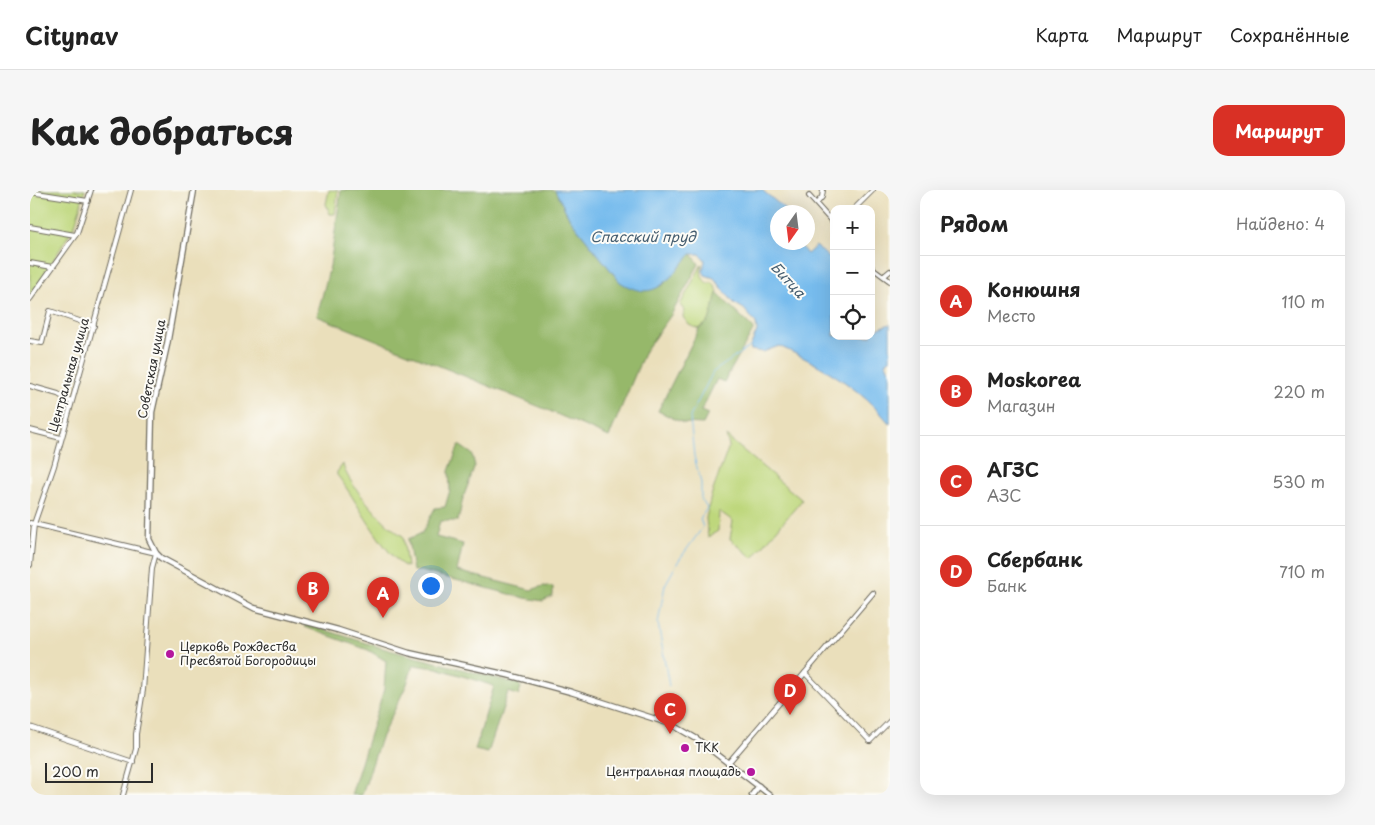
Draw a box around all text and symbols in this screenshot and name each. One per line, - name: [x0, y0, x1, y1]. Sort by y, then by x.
- text: Citynav: [25, 17, 118, 53]
- text: Карта: [1036, 21, 1088, 48]
- text: Маршрут: [1116, 21, 1202, 48]
- text: Сохранённые: [1230, 21, 1350, 48]
- text: Как добраться: [30, 104, 294, 157]
- button: Маршрут: [1213, 105, 1345, 156]
- north arrow: [770, 205, 815, 250]
- map controls: [830, 205, 875, 340]
- button: +: [830, 205, 875, 250]
- text: Рядом: [940, 207, 1008, 239]
- text: Найдено: 4: [1236, 211, 1325, 235]
- water label: Спасский пруд: [590, 226, 697, 247]
- button: −: [830, 250, 875, 295]
- water label: Битца: [766, 257, 811, 303]
- text: Конюшня: [987, 275, 1081, 303]
- text: A: [950, 289, 962, 313]
- text: 110 m: [1282, 289, 1325, 313]
- button: locate: [830, 295, 875, 340]
- text: Место: [987, 303, 1036, 327]
- street label: Центральная улица: [43, 315, 93, 434]
- street label: Советская улица: [133, 317, 170, 420]
- text: Moskorea: [987, 365, 1081, 393]
- text: B: [951, 379, 961, 403]
- text: 220 m: [1274, 379, 1325, 403]
- text: Магазин: [987, 393, 1056, 417]
- text: АГЗС: [987, 455, 1039, 483]
- text: C: [950, 469, 962, 493]
- text: 530 m: [1272, 469, 1325, 493]
- text: АЗС: [987, 483, 1022, 507]
- text: Сбербанк: [987, 545, 1082, 573]
- text: D: [950, 559, 962, 583]
- text: 710 m: [1279, 559, 1325, 583]
- pin: B: [297, 572, 329, 613]
- your location: [418, 573, 444, 599]
- text: Банк: [987, 573, 1027, 597]
- pin: A: [367, 577, 399, 618]
- place label: Церковь Рождества Пресвятой Богородицы: [180, 637, 316, 669]
- marker: Церковь Рождества Пресвятой Богородицы: [164, 648, 176, 660]
- pin: D: [774, 674, 806, 715]
- pin: C: [654, 693, 686, 734]
- place label: ТКК: [695, 738, 719, 756]
- marker: ТКК: [679, 742, 691, 754]
- scale bar: [45, 760, 152, 783]
- text: 200 m: [52, 761, 99, 782]
- place label: Центральная площадь: [606, 762, 741, 780]
- marker: Центральная площадь: [745, 766, 757, 778]

